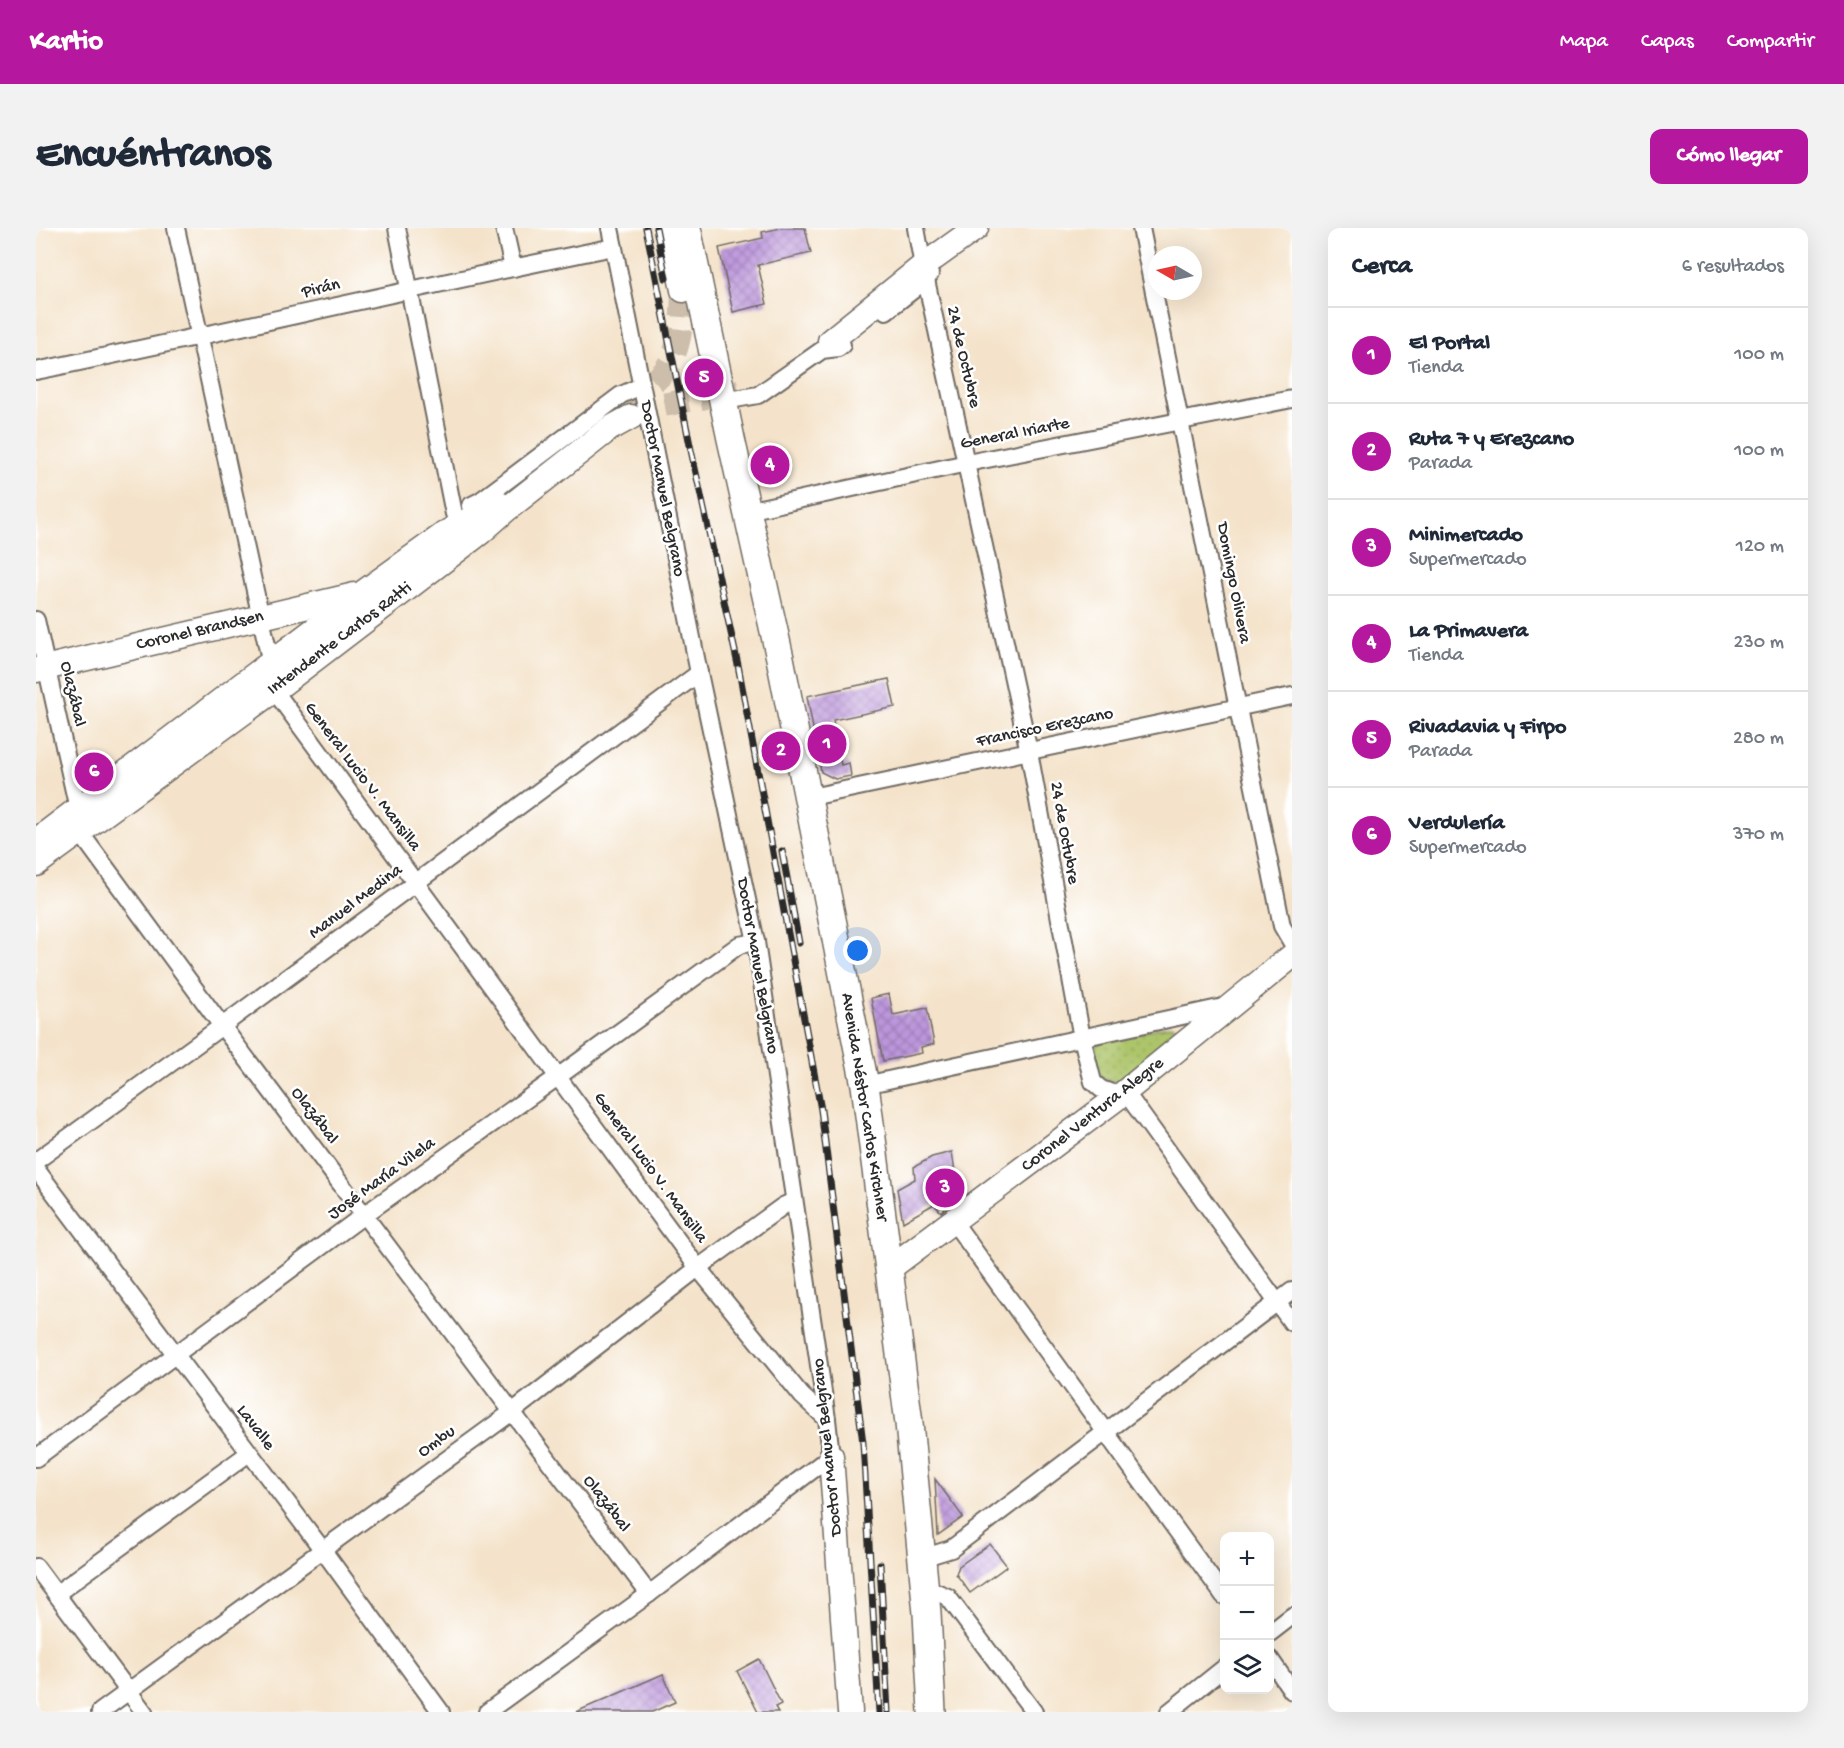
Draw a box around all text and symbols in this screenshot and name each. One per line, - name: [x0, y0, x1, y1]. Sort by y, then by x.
- text: Kartio: [30, 26, 103, 59]
- text: Mapa: [1560, 30, 1608, 55]
- text: Capas: [1641, 30, 1694, 55]
- text: Compartir: [1727, 30, 1814, 55]
- button: Cómo llegar: [1650, 129, 1808, 184]
- text: Encuéntranos: [36, 132, 270, 181]
- north arrow: [1148, 246, 1202, 300]
- text: Cerca: [1352, 252, 1412, 283]
- text: 6 resultados: [1682, 256, 1784, 279]
- street label: Pirán: [299, 274, 343, 304]
- street label: 24 de Octubre: [941, 304, 985, 411]
- text: El Portal: [1409, 331, 1490, 357]
- text: 1: [1367, 344, 1376, 367]
- text: 100 m: [1734, 344, 1784, 367]
- pin: 5: [684, 356, 724, 400]
- text: Tienda: [1409, 357, 1464, 380]
- street label: Doctor Manuel Belgrano: [634, 398, 689, 579]
- street label: General Iriarte: [959, 413, 1072, 455]
- text: Ruta 7 y Erezcano: [1409, 427, 1574, 453]
- text: 2: [1367, 440, 1376, 463]
- text: 100 m: [1734, 440, 1784, 463]
- pin: 4: [750, 442, 790, 488]
- text: Parada: [1409, 453, 1472, 476]
- street label: Domingo Olivera: [1211, 520, 1255, 646]
- text: Minimercado: [1409, 523, 1523, 549]
- text: 3: [1366, 536, 1377, 559]
- text: 120 m: [1736, 536, 1784, 559]
- text: Supermercado: [1409, 549, 1527, 572]
- street label: Intendente Carlos Ratti: [264, 578, 417, 700]
- street label: Coronel Brandsen: [134, 606, 266, 656]
- text: La Primavera: [1409, 619, 1528, 645]
- text: 4: [1367, 632, 1376, 655]
- text: 230 m: [1734, 632, 1784, 655]
- text: Tienda: [1409, 645, 1464, 668]
- street label: Olazábal: [54, 659, 90, 729]
- street label: General Lucio V. Mansilla: [299, 698, 425, 856]
- street label: Francisco Erezcano: [974, 703, 1115, 753]
- text: Rivadavia y Firpo: [1409, 715, 1566, 741]
- pin: 1: [808, 722, 846, 766]
- pin: 2: [762, 728, 800, 774]
- text: 5: [1366, 728, 1377, 751]
- text: 280 m: [1733, 728, 1784, 751]
- text: Parada: [1409, 741, 1472, 764]
- pin: 6: [74, 750, 114, 794]
- street label: 24 de Octubre: [1045, 780, 1083, 887]
- text: Verdulería: [1409, 811, 1505, 837]
- text: 6: [1366, 824, 1377, 847]
- text: 370 m: [1733, 824, 1784, 847]
- text: Supermercado: [1409, 837, 1527, 860]
- street label: Manuel Medina: [305, 859, 408, 944]
- street label: Doctor Manuel Belgrano: [731, 875, 783, 1056]
- your location: [843, 936, 872, 965]
- street label: Avenida Néstor Carlos Kirchner: [836, 991, 893, 1224]
- street label: Coronel Ventura Alegre: [1018, 1052, 1169, 1177]
- street label: Olazábal: [286, 1083, 342, 1149]
- street label: General Lucio V. Mansilla: [588, 1089, 712, 1248]
- street label: José María Vilela: [324, 1133, 440, 1225]
- pin: 3: [926, 1166, 964, 1210]
- street label: Doctor Manuel Belgrano: [808, 1357, 848, 1538]
- street label: Lavalle: [231, 1401, 279, 1456]
- street label: Ombu: [414, 1421, 460, 1463]
- street label: Olazábal: [578, 1471, 634, 1537]
- map controls: [1220, 1532, 1274, 1694]
- button: +: [1220, 1532, 1274, 1586]
- button: −: [1220, 1586, 1274, 1640]
- button: layers: [1220, 1640, 1274, 1694]

